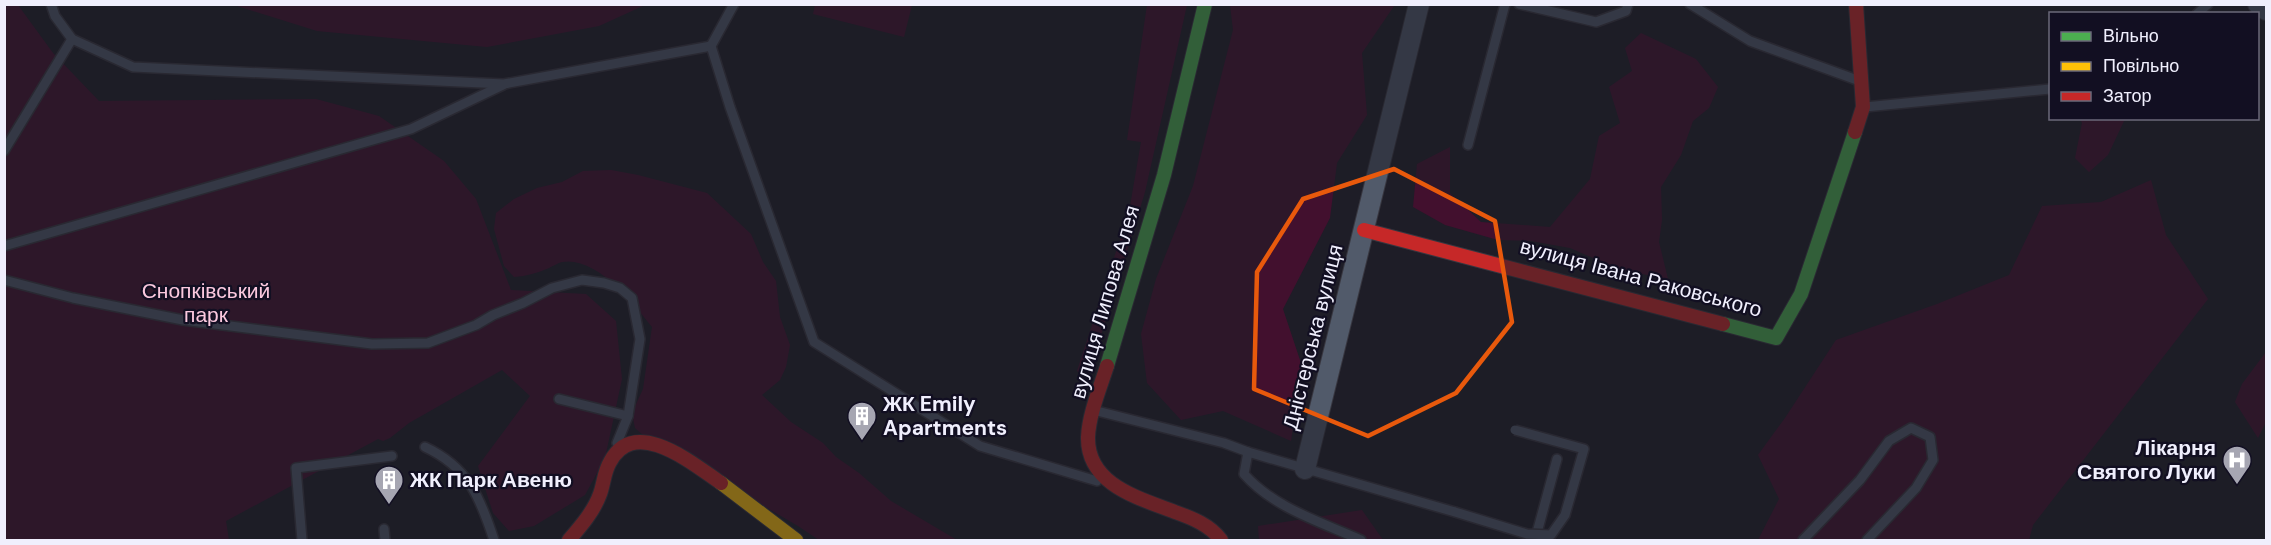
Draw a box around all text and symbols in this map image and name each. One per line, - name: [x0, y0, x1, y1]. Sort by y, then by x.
- legend: [2049, 12, 2259, 120]
- text: Вільно: [2103, 24, 2159, 48]
- text: Повільно: [2103, 54, 2179, 78]
- text: Затор: [2103, 84, 2152, 108]
- street label: вулиця Липова Алея: [1064, 202, 1146, 402]
- street label: вулиця Івана Раковського: [1517, 232, 1765, 324]
- street label: Дністерська вулиця: [1276, 241, 1350, 433]
- park label: Снопківський парк: [142, 277, 270, 329]
- place label: ЖК Emily Apartments: [882, 390, 1007, 442]
- building icon: ЖК Emily Apartments: [846, 400, 878, 442]
- place label: Лікарня Святого Луки: [2077, 434, 2216, 486]
- hospital icon: Лікарня Святого Луки: [2221, 444, 2253, 486]
- building icon: ЖК Парк Авеню: [373, 464, 405, 506]
- place label: ЖК Парк Авеню: [409, 466, 572, 494]

